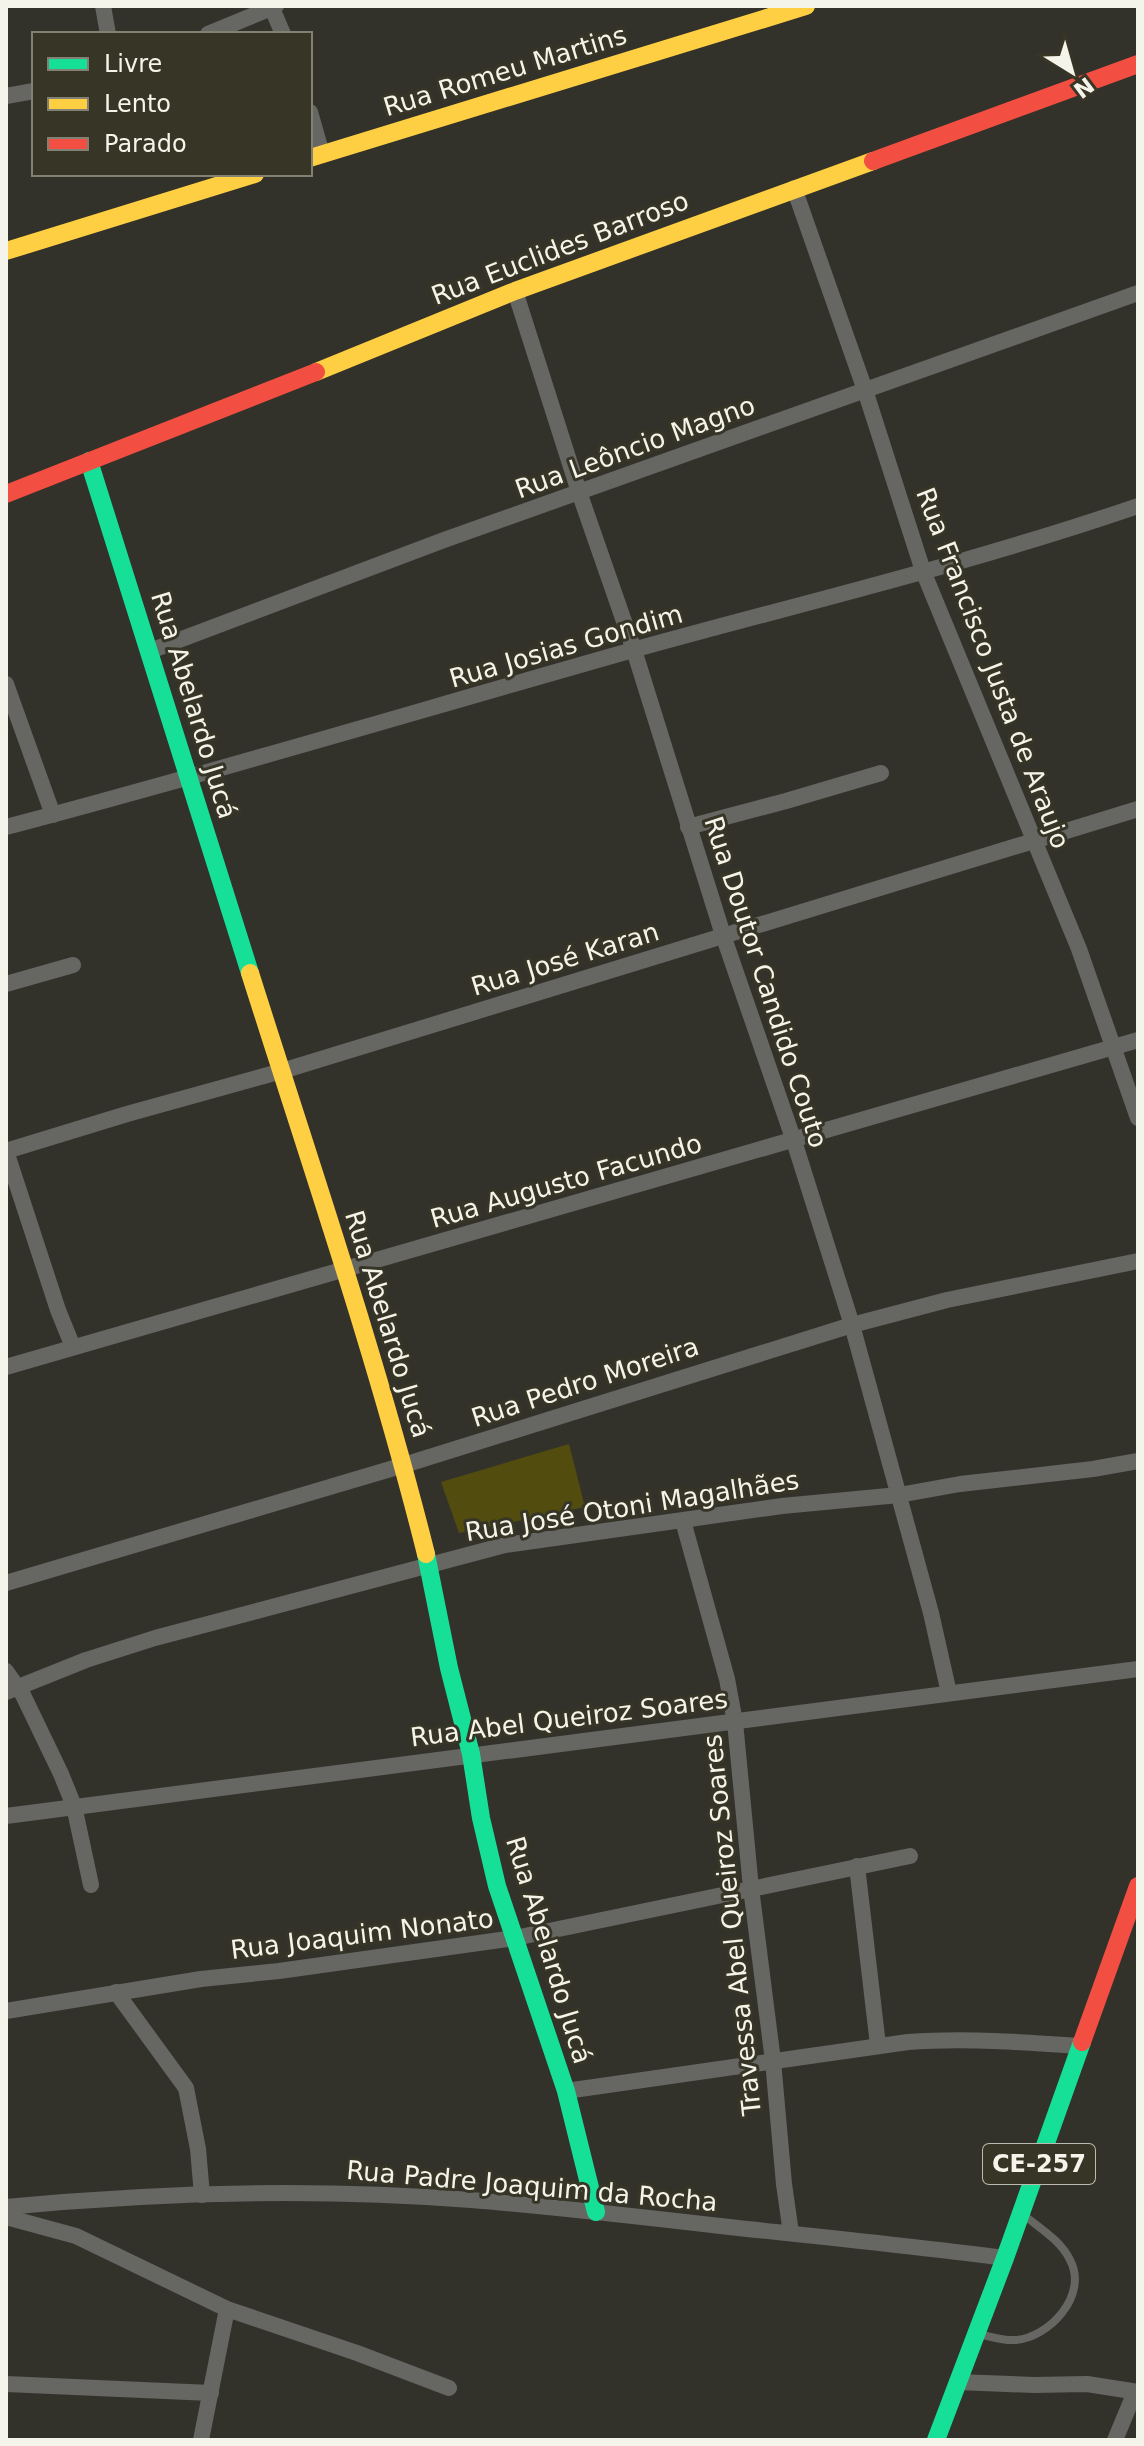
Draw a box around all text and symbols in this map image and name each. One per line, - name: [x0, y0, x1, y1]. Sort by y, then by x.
- street label: Rua Romeu Martins: [380, 20, 630, 122]
- legend: [32, 32, 312, 176]
- north arrow: [1032, 32, 1112, 112]
- text: Livre: [104, 50, 162, 78]
- text: N: [1069, 72, 1099, 103]
- text: Lento: [104, 90, 171, 118]
- text: Parado: [104, 130, 187, 158]
- street label: Rua Euclides Barroso: [427, 185, 693, 311]
- street label: Rua Leôncio Magno: [511, 390, 759, 504]
- street label: Rua Francisco Justa de Araujo: [910, 483, 1076, 853]
- street label: Rua Abelardo Jucá: [145, 588, 243, 822]
- street label: Rua Josias Gondim: [446, 598, 686, 694]
- street label: Rua Doutor Candido Couto: [698, 813, 834, 1151]
- street label: Rua José Karan: [468, 916, 662, 1002]
- street label: Rua Augusto Facundo: [427, 1128, 705, 1234]
- street label: Rua Abelardo Jucá: [339, 1207, 437, 1441]
- street label: Rua Pedro Moreira: [467, 1331, 703, 1433]
- street label: Rua José Otoni Magalhães: [463, 1465, 801, 1547]
- street label: Rua Abel Queiroz Soares: [409, 1684, 729, 1752]
- street label: Travessa Abel Queiroz Soares: [697, 1733, 767, 2118]
- street label: Rua Abelardo Jucá: [500, 1833, 598, 2067]
- street label: Rua Joaquim Nonato: [229, 1903, 495, 1965]
- road number: CE-257: [983, 2144, 1095, 2184]
- street label: Rua Padre Joaquim da Rocha: [345, 2155, 719, 2217]

